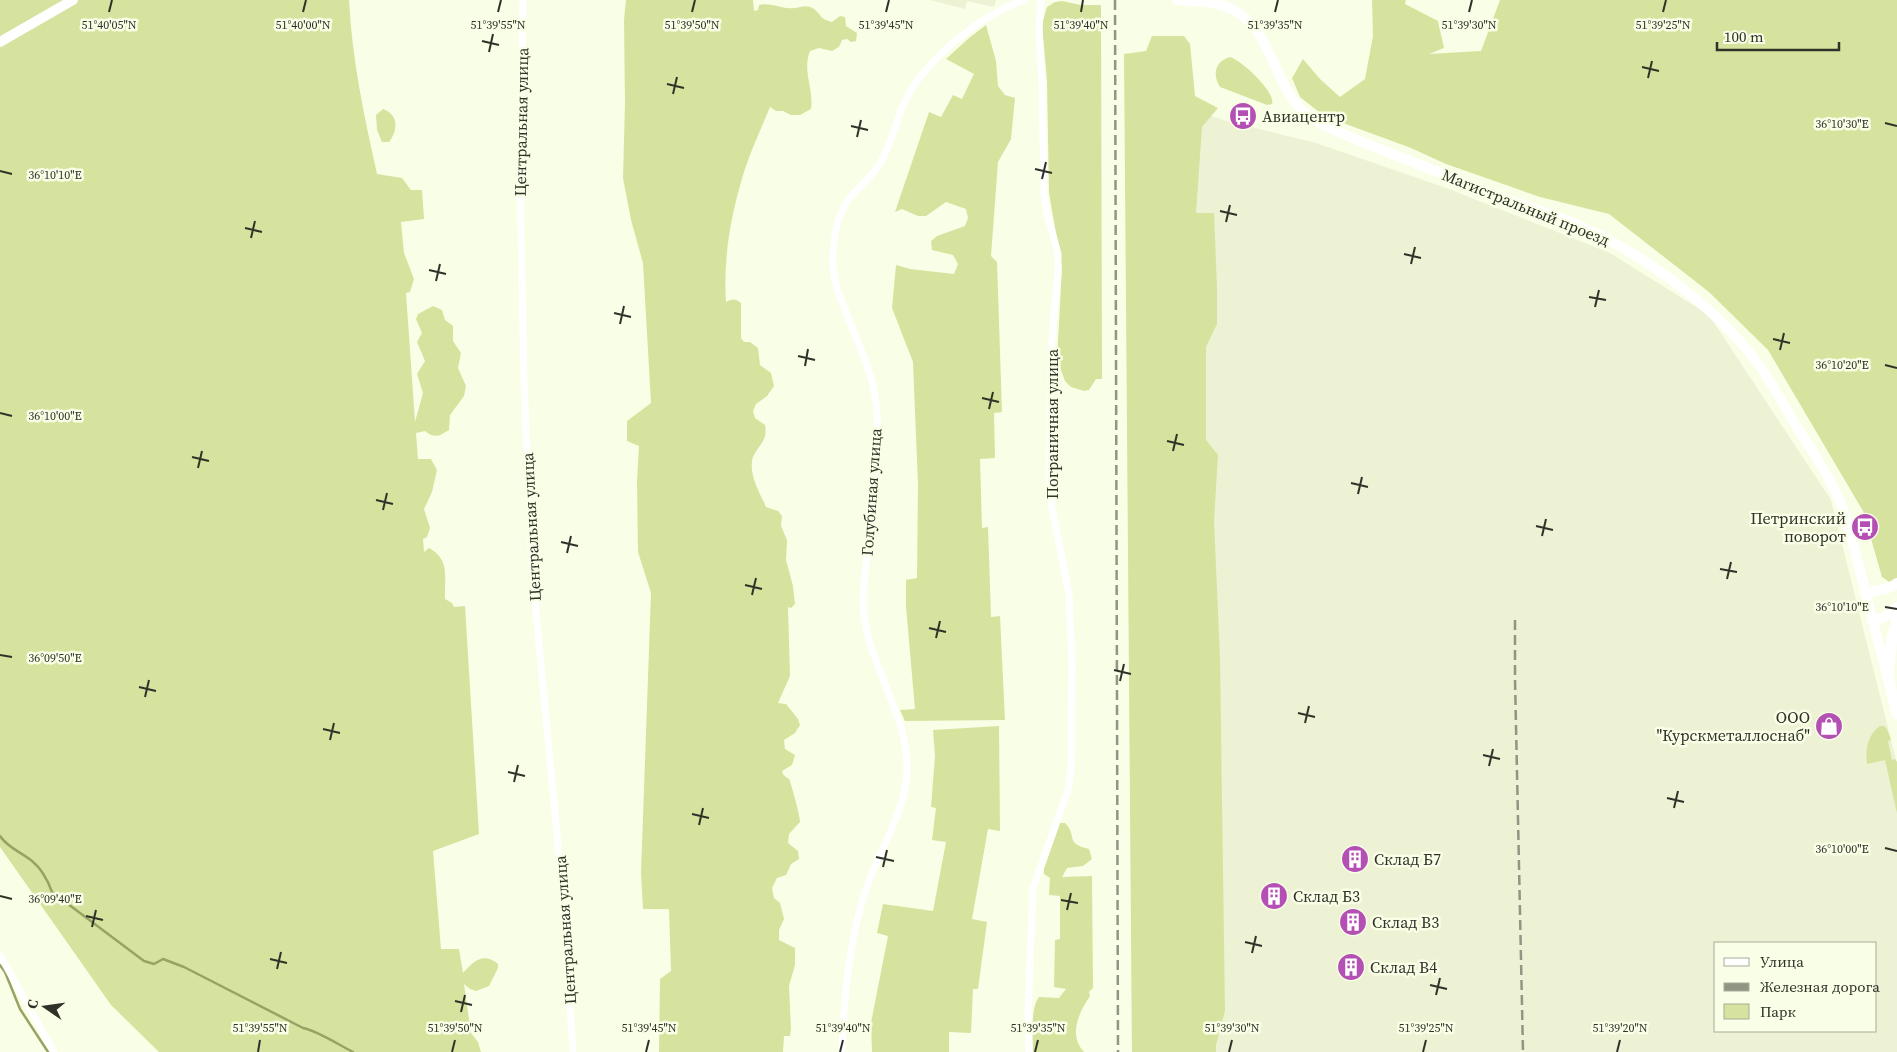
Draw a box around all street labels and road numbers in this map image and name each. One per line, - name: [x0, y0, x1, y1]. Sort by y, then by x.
- street label: Центральная улица: [509, 46, 533, 197]
- street label: Магистральный проезд: [1439, 163, 1613, 251]
- street label: Пограничная улица: [1041, 348, 1063, 499]
- street label: Голубиная улица: [856, 427, 886, 557]
- street label: Центральная улица: [516, 451, 546, 602]
- street label: Центральная улица: [549, 854, 581, 1005]

